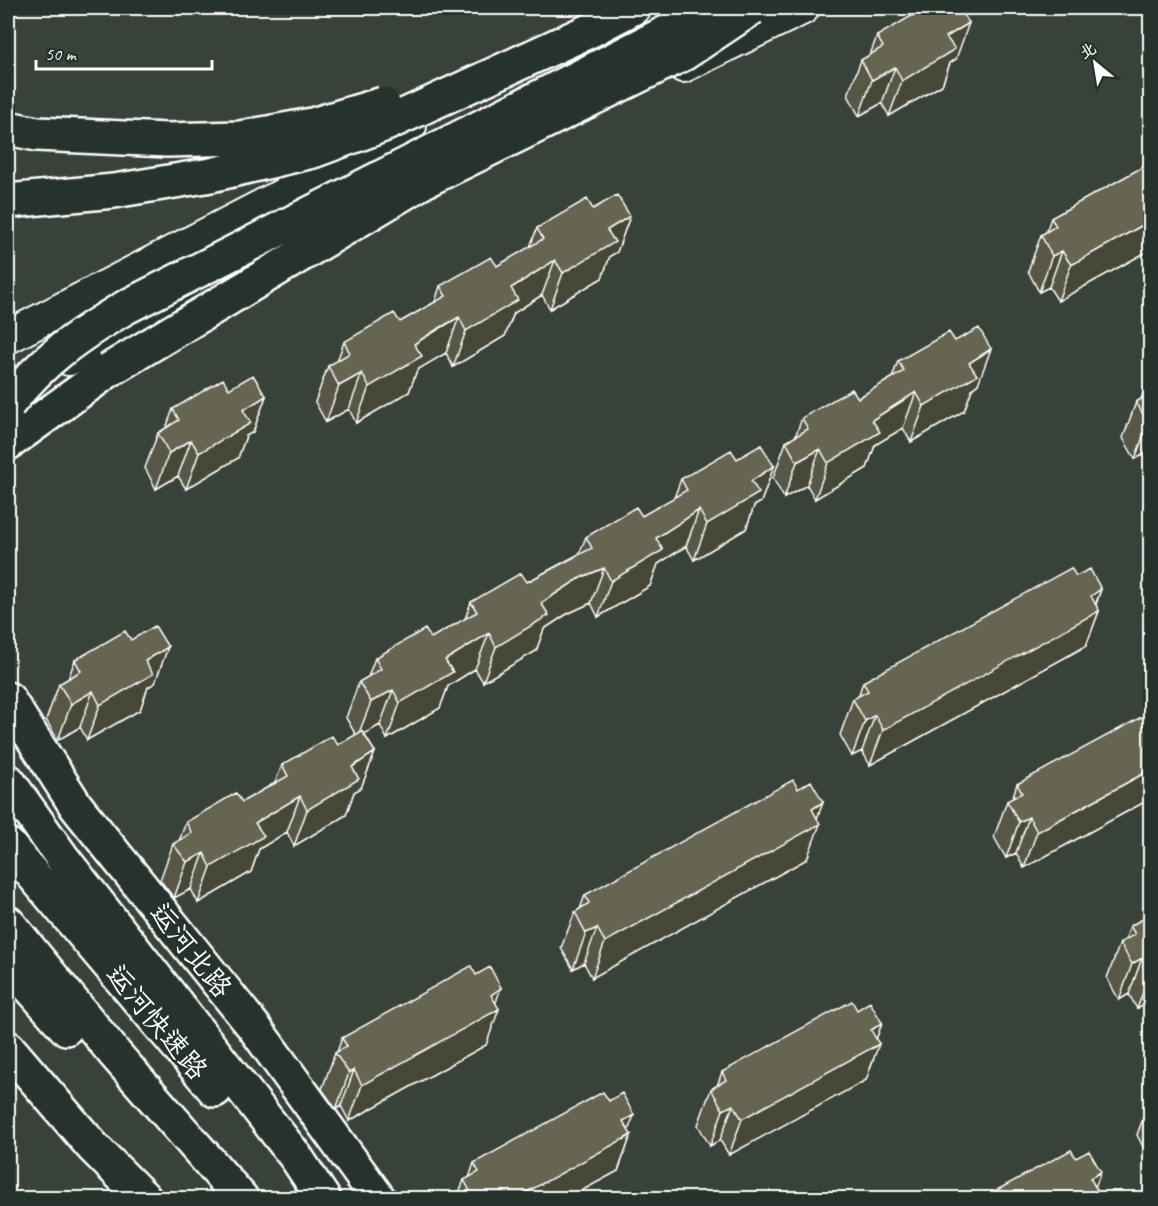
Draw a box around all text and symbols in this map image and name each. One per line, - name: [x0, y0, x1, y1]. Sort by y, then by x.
- scale bar: [36, 33, 212, 71]
- north arrow: [1065, 33, 1125, 93]
- text: 北: [1076, 38, 1100, 64]
- text: 50 m: [45, 43, 78, 65]
- street label: 运河北路: [142, 895, 240, 1005]
- street label: 运河快速路: [99, 957, 215, 1087]

